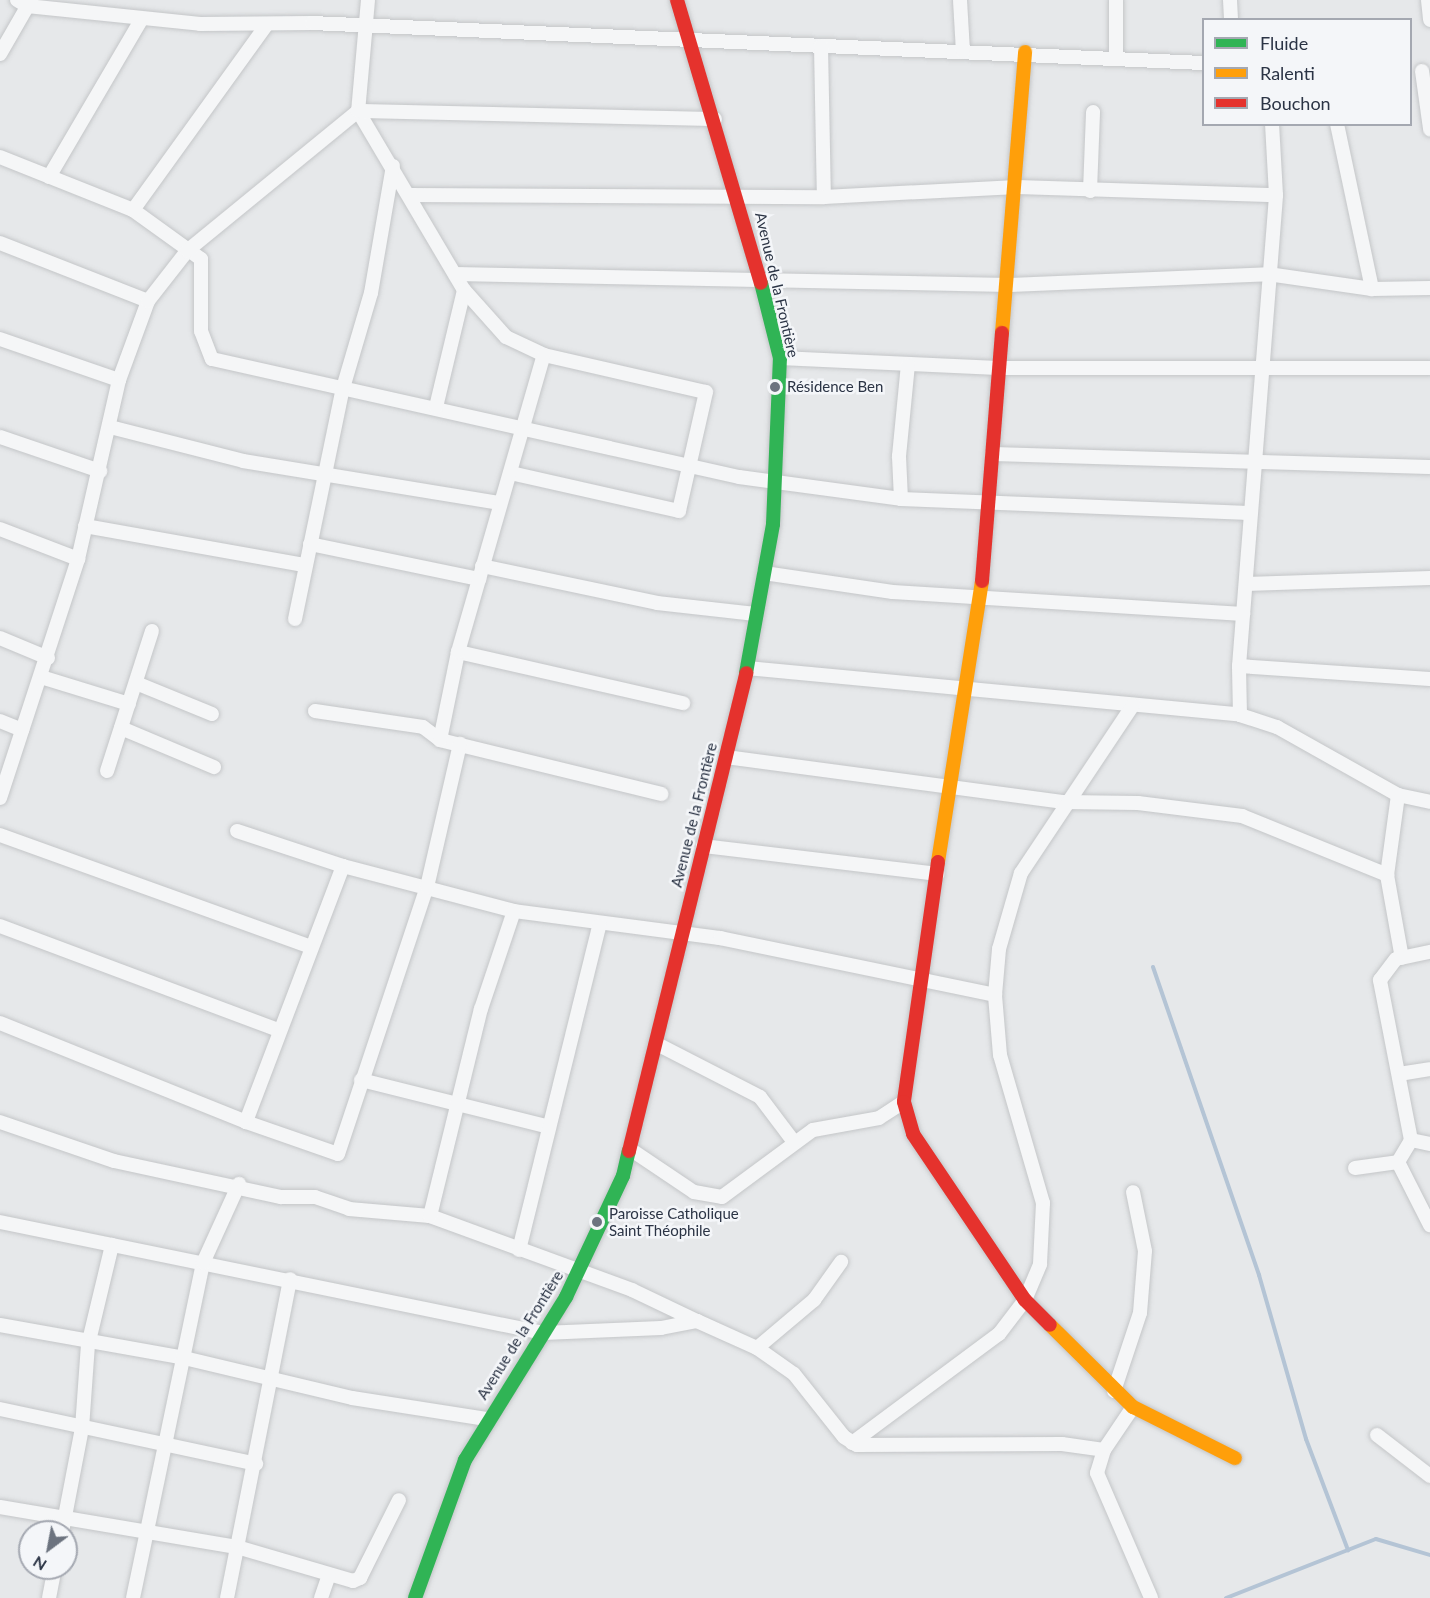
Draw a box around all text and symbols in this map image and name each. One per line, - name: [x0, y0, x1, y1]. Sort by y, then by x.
- legend: [1202, 18, 1412, 126]
- text: Fluide: [1260, 32, 1308, 54]
- text: Ralenti: [1260, 62, 1315, 84]
- text: Bouchon: [1260, 92, 1331, 114]
- street label: Avenue de la Frontière: [752, 211, 802, 359]
- place label: Résidence Ben: [787, 378, 883, 396]
- marker: Résidence Ben: [768, 380, 782, 394]
- street label: Avenue de la Frontière: [667, 741, 721, 889]
- place label: Paroisse Catholique Saint Théophile: [609, 1204, 739, 1239]
- marker: Paroisse Catholique Saint Théophile: [590, 1215, 604, 1229]
- street label: Avenue de la Frontière: [473, 1267, 567, 1403]
- north arrow: [18, 1520, 78, 1580]
- text: N: [29, 1553, 50, 1575]

